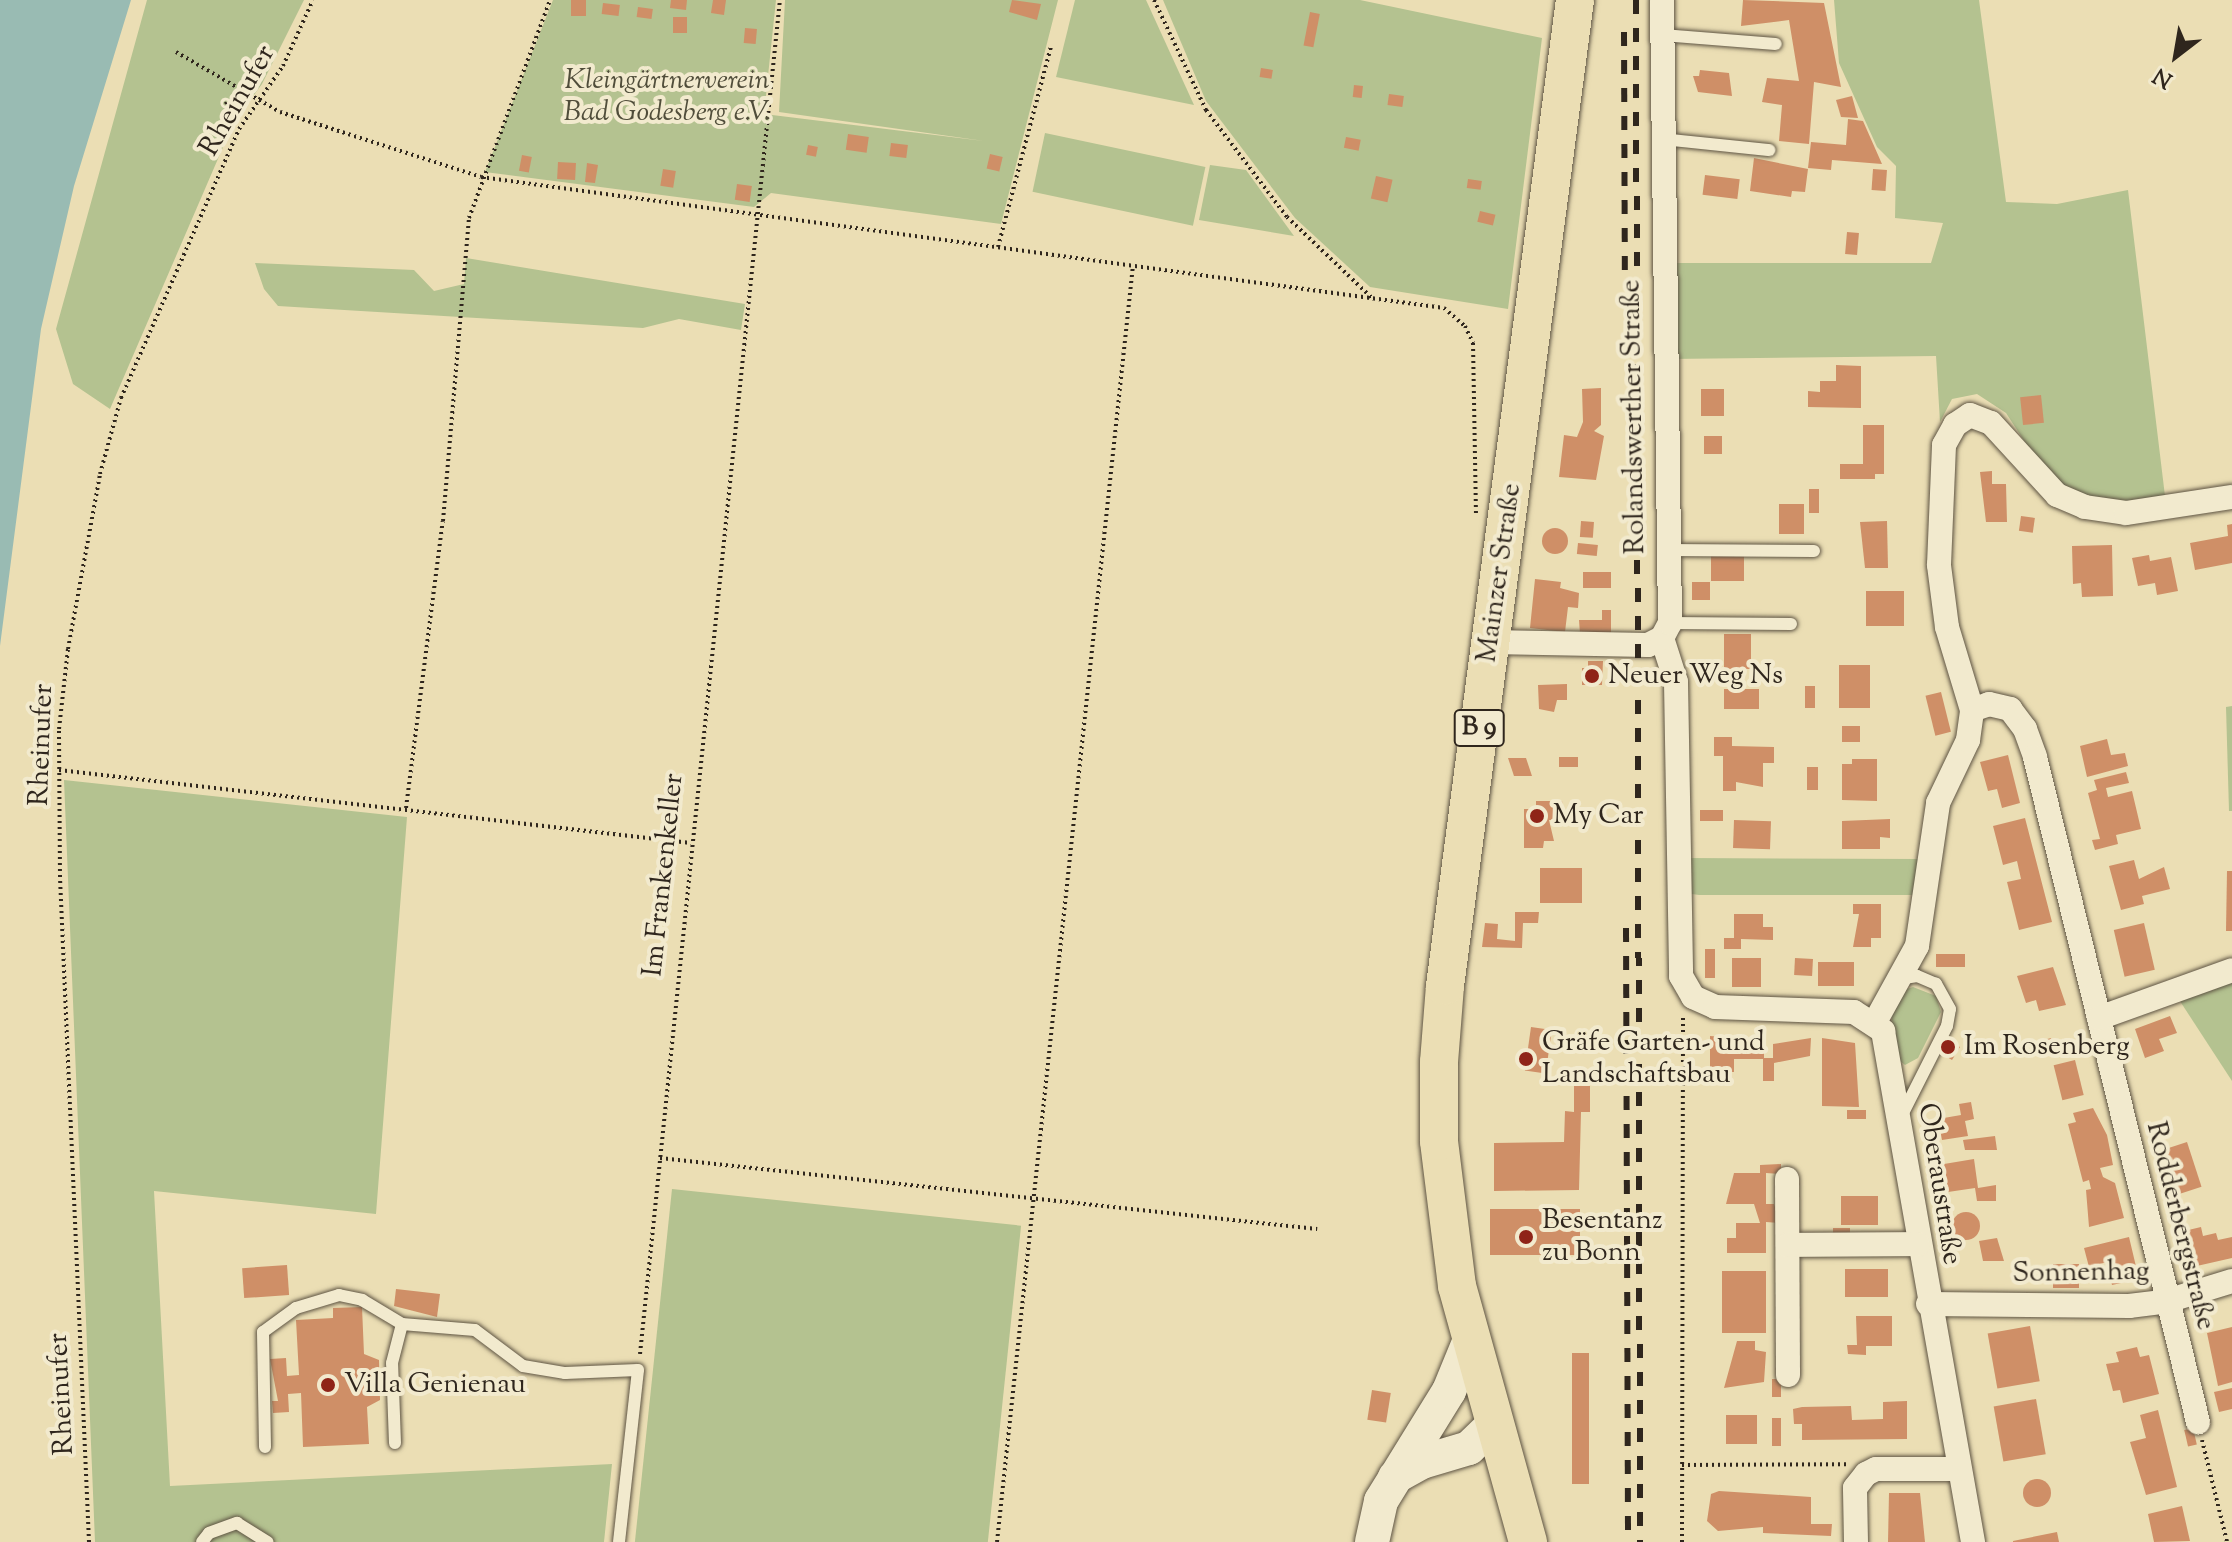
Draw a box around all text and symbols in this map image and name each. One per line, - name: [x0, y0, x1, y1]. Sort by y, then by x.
- north arrow: [2136, 16, 2216, 96]
- street label: Rheinufer: [193, 40, 283, 162]
- text: N: [2148, 58, 2179, 95]
- park label: Kleingärtnerverein Bad Godesberg e.V.: [564, 64, 770, 130]
- street label: Rolandswerther Straße: [1615, 279, 1653, 555]
- street label: Mainzer Straße: [1471, 481, 1529, 665]
- place label: Neuer Weg Ns: [1608, 659, 1783, 693]
- marker: Neuer Weg Ns: [1583, 667, 1601, 685]
- street label: Rheinufer: [23, 683, 61, 807]
- road number: B 9: [1453, 706, 1505, 750]
- street label: Im Frankenkeller: [637, 772, 691, 978]
- place label: My Car: [1553, 799, 1643, 833]
- marker: My Car: [1528, 807, 1546, 825]
- place label: Gräfe Garten- und Landschaftsbau: [1542, 1026, 1765, 1092]
- place label: Im Rosenberg: [1964, 1030, 2130, 1064]
- marker: Im Rosenberg: [1939, 1038, 1957, 1056]
- marker: Gräfe Garten- und Landschaftsbau: [1517, 1050, 1535, 1068]
- street label: Oberaustraße: [1910, 1101, 1968, 1267]
- street label: Rodderbergstraße: [2138, 1118, 2222, 1334]
- place label: Besentanz zu Bonn: [1542, 1204, 1663, 1270]
- marker: Besentanz zu Bonn: [1517, 1228, 1535, 1246]
- street label: Sonnenhag: [2012, 1255, 2150, 1291]
- street label: Rheinufer: [42, 1332, 82, 1456]
- place label: Villa Genienau: [344, 1368, 526, 1402]
- marker: Villa Genienau: [319, 1376, 337, 1394]

